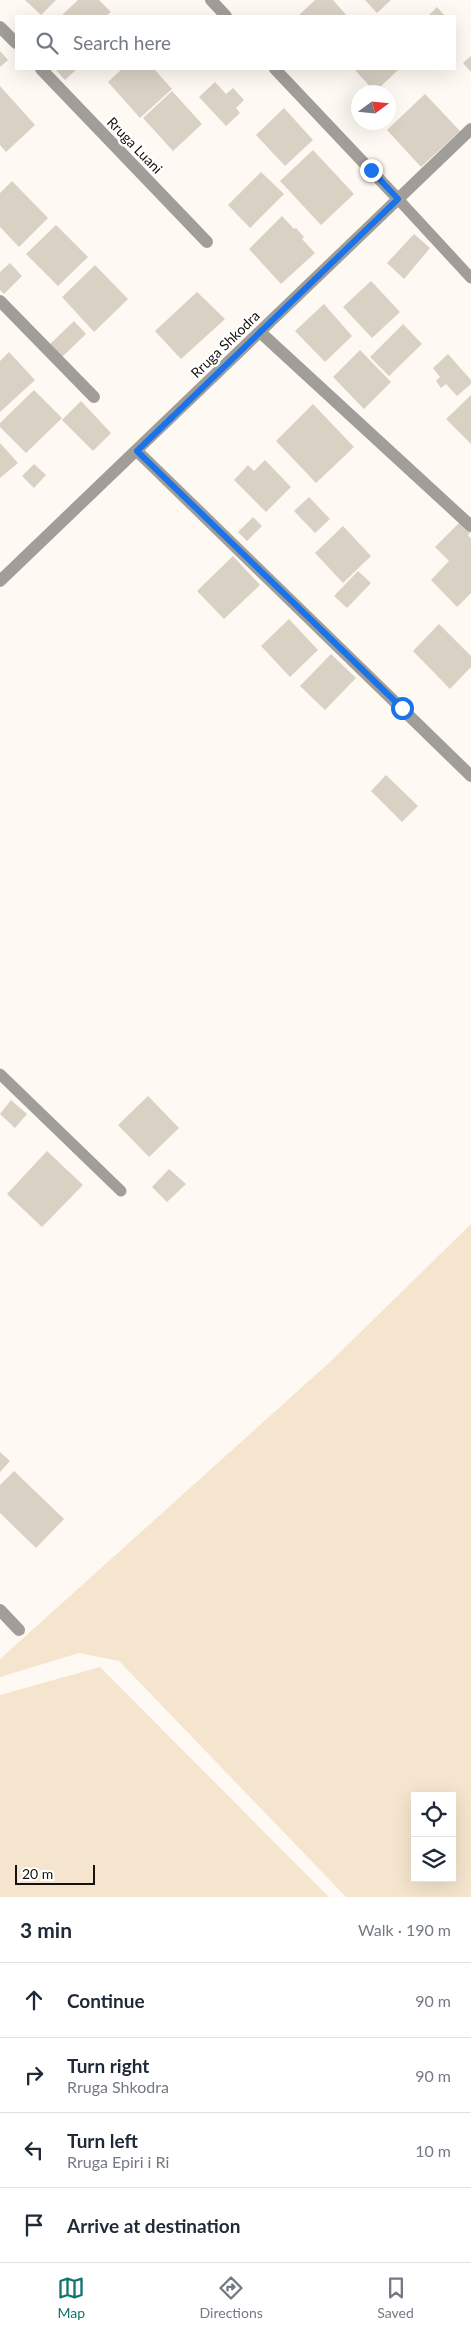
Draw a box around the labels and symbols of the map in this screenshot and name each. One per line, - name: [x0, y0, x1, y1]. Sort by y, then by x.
- north arrow: [351, 85, 396, 130]
- street label: Rruga Luani: [104, 113, 166, 177]
- route end: [360, 159, 383, 182]
- street label: Rruga Shkodra: [187, 307, 263, 381]
- route start: [391, 697, 414, 720]
- scale bar: [15, 1862, 95, 1885]

